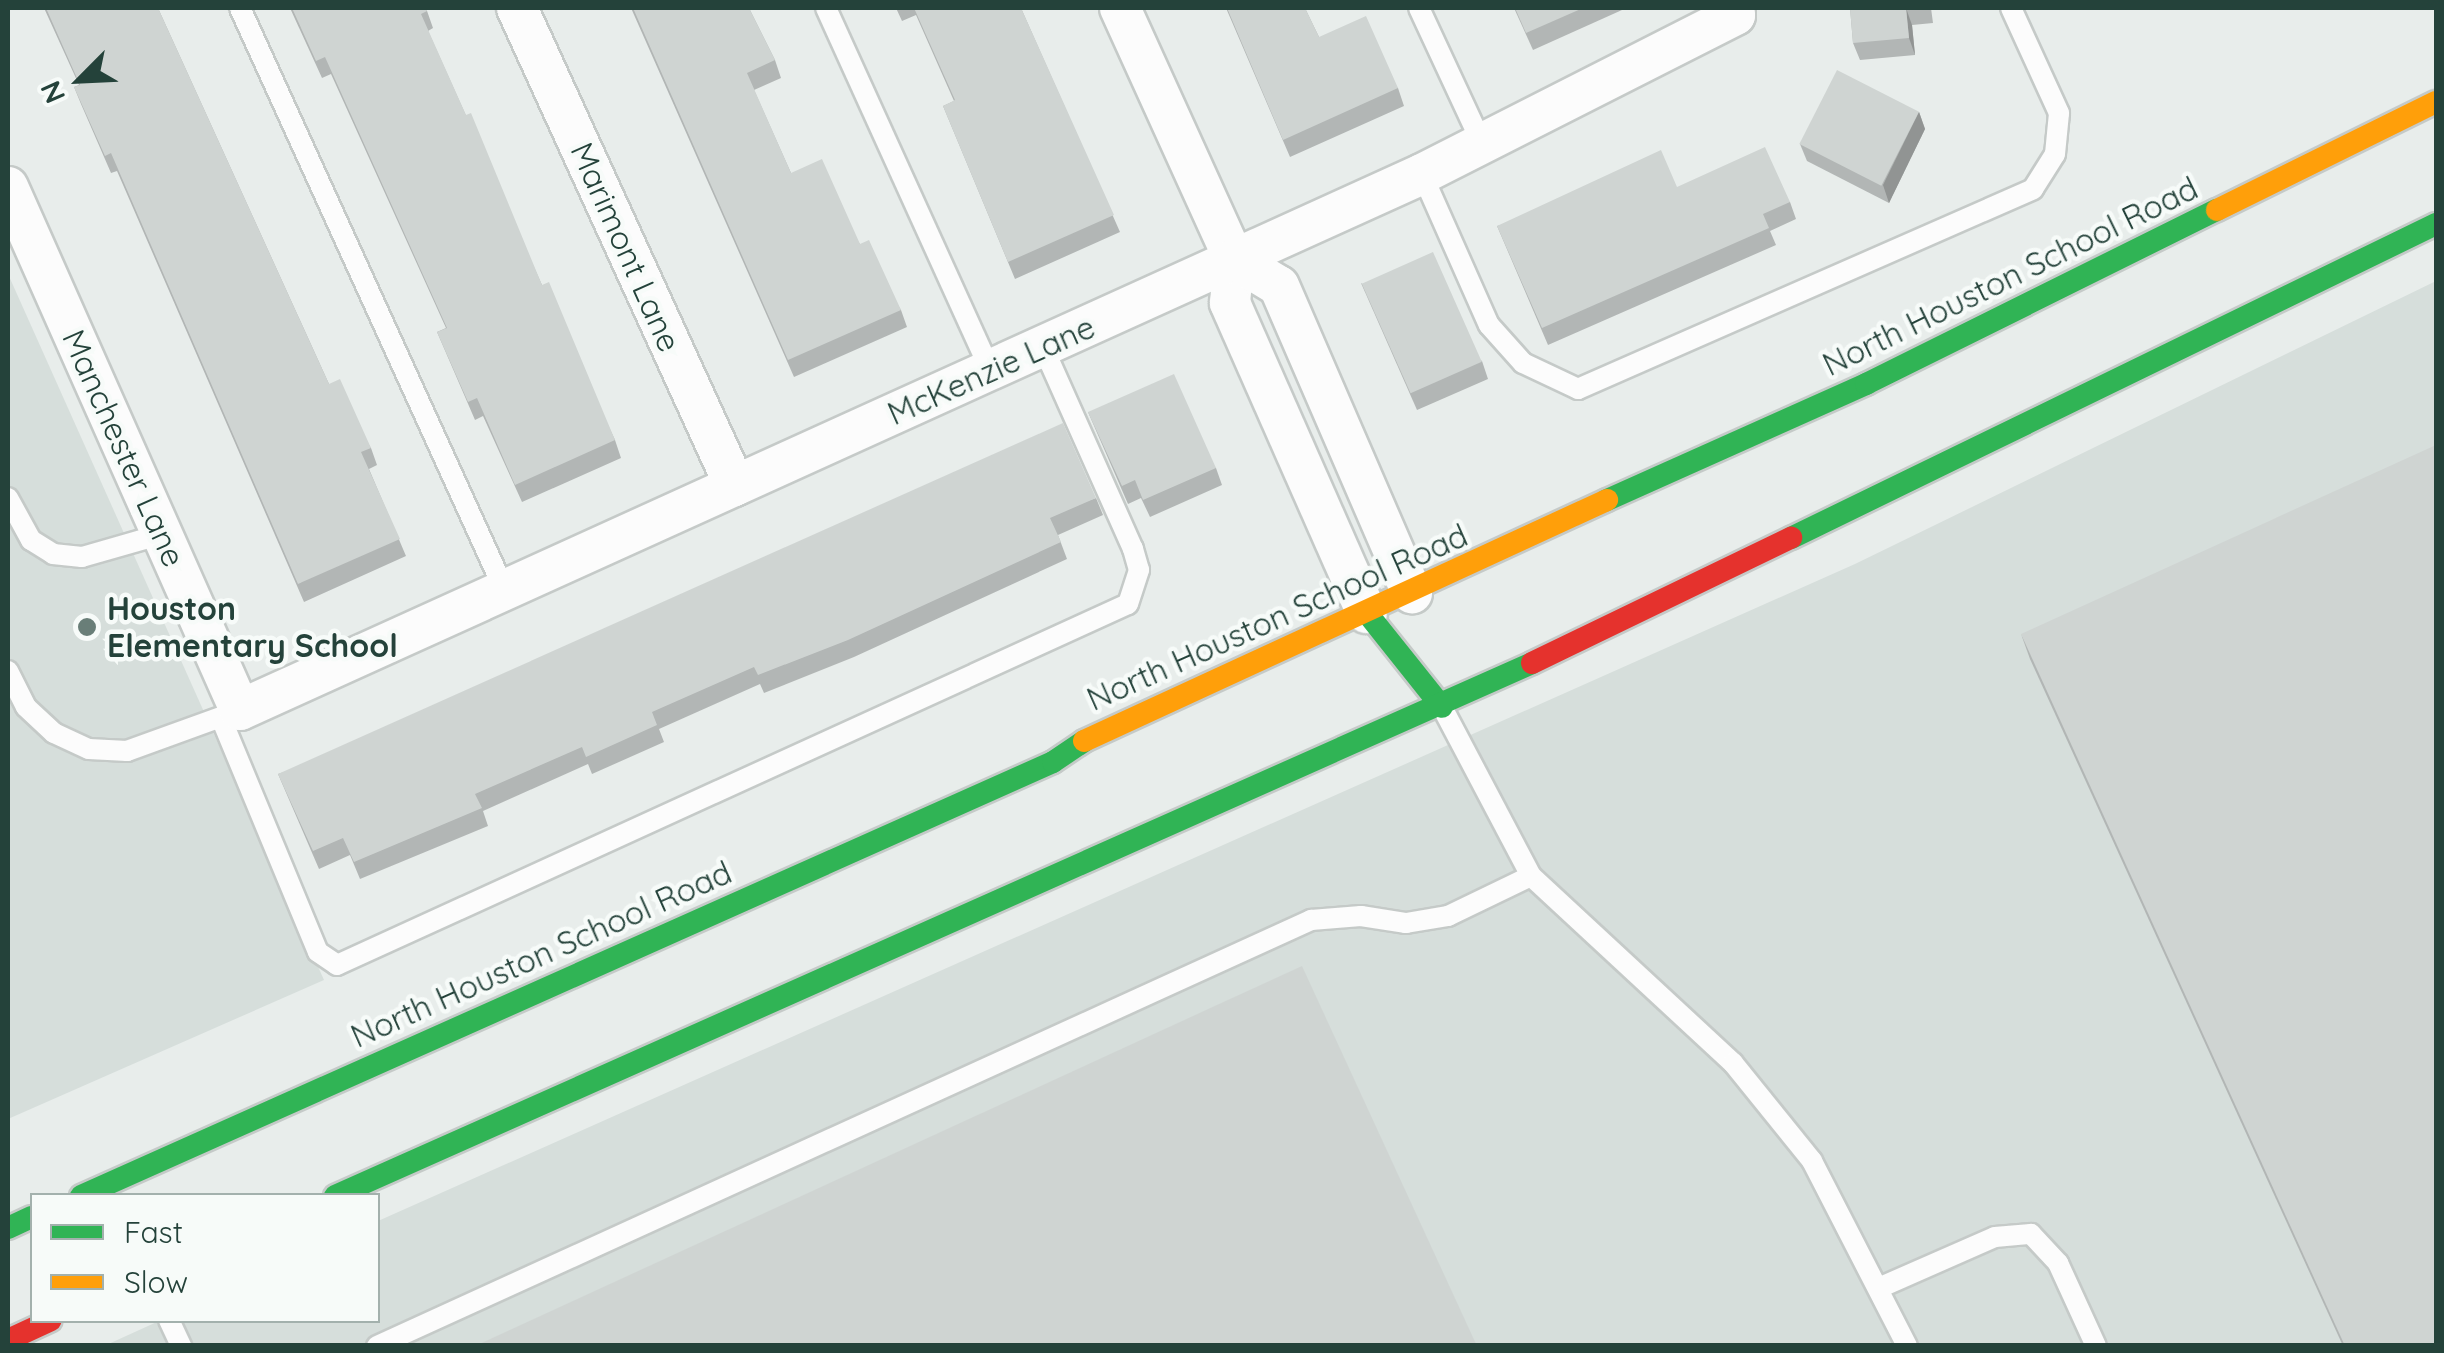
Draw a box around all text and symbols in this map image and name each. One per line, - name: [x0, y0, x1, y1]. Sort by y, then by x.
- north arrow: [30, 30, 130, 130]
- text: N: [32, 76, 72, 109]
- street label: Marimont Lane: [563, 137, 689, 357]
- street label: North Houston School Road: [1816, 168, 2204, 384]
- street label: McKenzie Lane: [882, 307, 1100, 433]
- street label: Manchester Lane: [55, 324, 193, 572]
- street label: North Houston School Road: [1081, 516, 1473, 718]
- place label: Houston Elementary School: [107, 590, 398, 665]
- marker: Houston Elementary School: [76, 616, 98, 638]
- street label: North Houston School Road: [345, 853, 737, 1055]
- legend: [30, 1193, 380, 1323]
- text: Fast: [124, 1213, 183, 1251]
- text: Slow: [124, 1263, 188, 1301]

